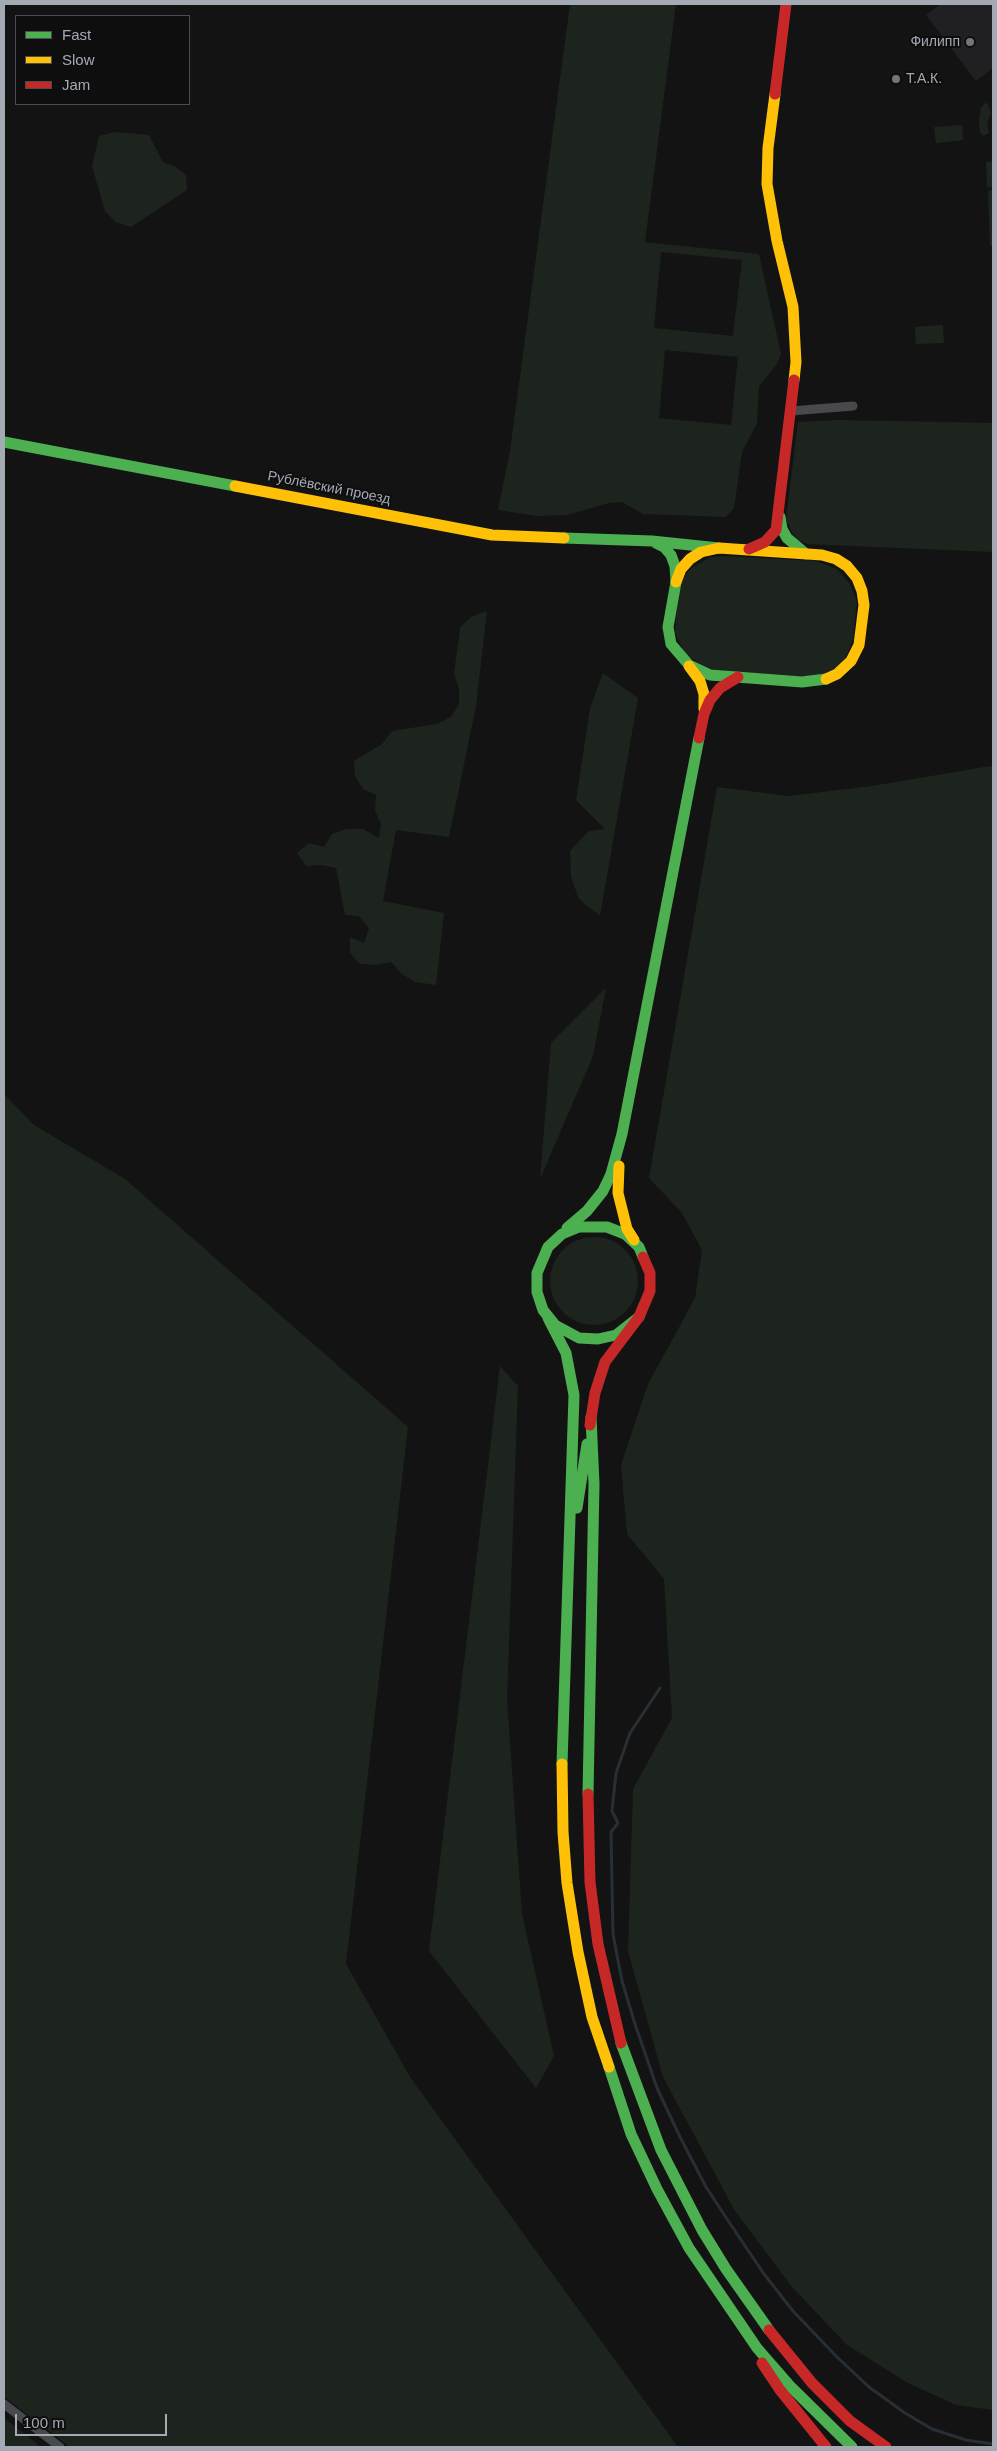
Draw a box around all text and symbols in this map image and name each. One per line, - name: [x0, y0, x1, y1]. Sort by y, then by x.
- legend: [15, 15, 190, 105]
- text: Fast: [62, 26, 91, 43]
- place label: Филипп: [910, 34, 960, 50]
- marker: Филипп: [964, 36, 976, 48]
- text: Slow: [62, 51, 95, 68]
- place label: Т.А.К.: [906, 71, 942, 87]
- marker: Т.А.К.: [890, 73, 902, 85]
- text: Jam: [62, 76, 90, 93]
- street label: Рублёвский проезд: [266, 468, 392, 508]
- scale bar: [18, 2404, 170, 2436]
- text: 100 m: [23, 2414, 65, 2431]

